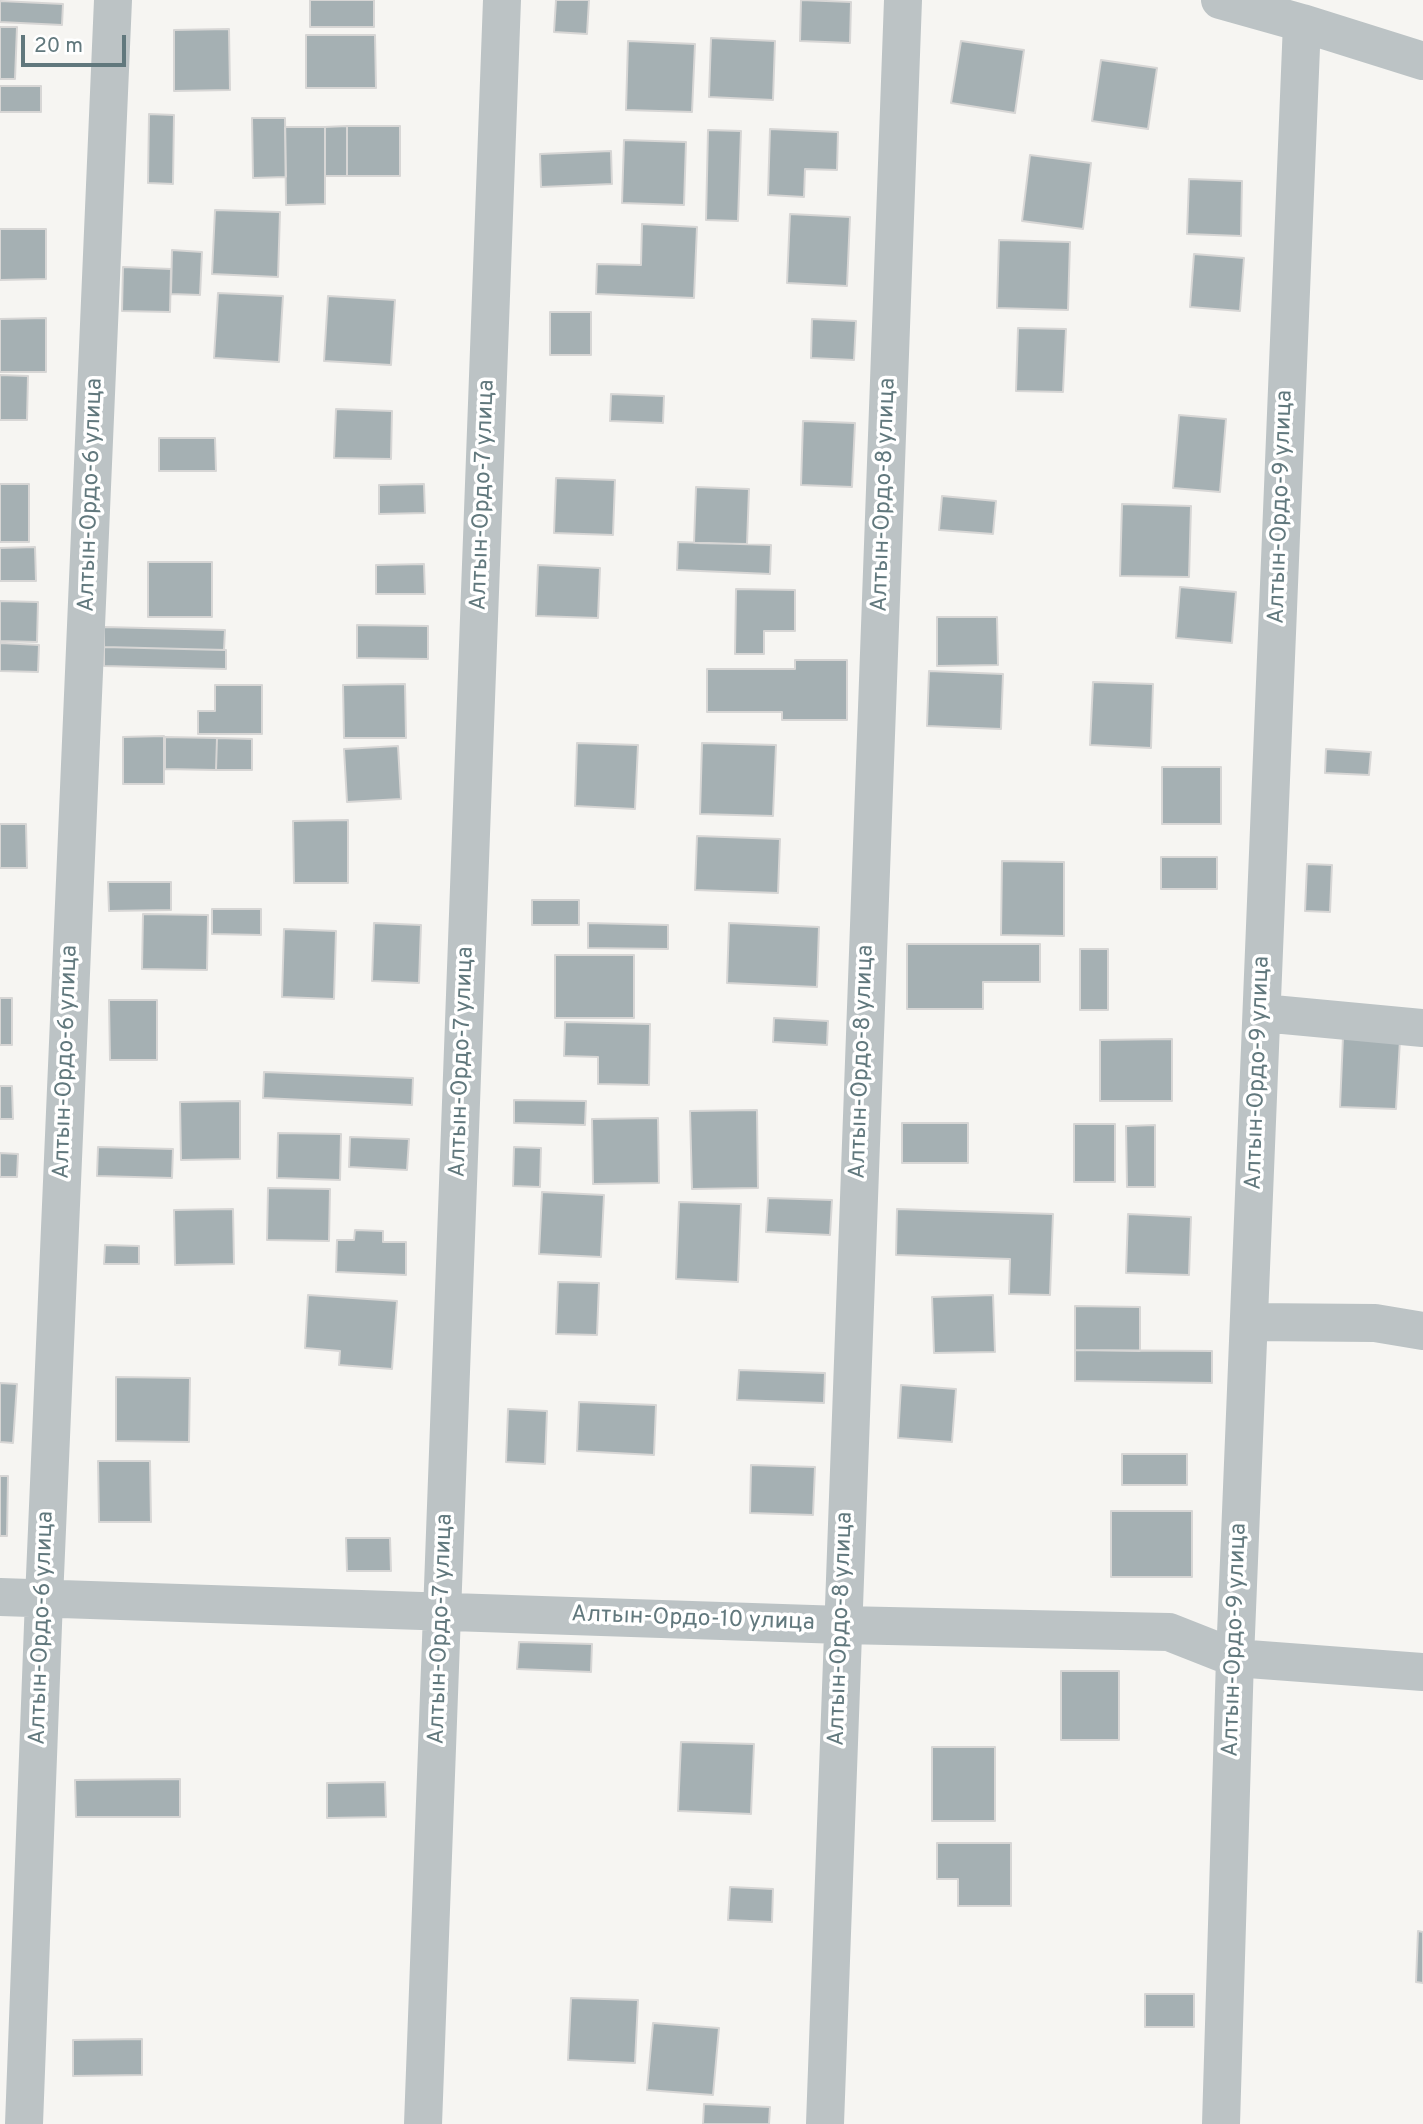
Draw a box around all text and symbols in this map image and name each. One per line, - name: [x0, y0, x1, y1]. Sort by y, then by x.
- scale bar: [24, 21, 130, 65]
- text: 20 m: [34, 33, 83, 60]
- street label: Алтын-Ордо-8 улица: [867, 377, 903, 613]
- street label: Алтын-Ордо-6 улица: [74, 378, 110, 612]
- street label: Алтын-Ордо-7 улица: [466, 379, 502, 611]
- street label: Алтын-Ордо-9 улица: [1264, 390, 1300, 624]
- street label: Алтын-Ордо-8 улица: [845, 944, 881, 1180]
- street label: Алтын-Ордо-6 улица: [49, 945, 85, 1179]
- street label: Алтын-Ордо-7 улица: [445, 946, 481, 1178]
- street label: Алтын-Ордо-9 улица: [1241, 956, 1277, 1190]
- street label: Алтын-Ордо-6 улица: [25, 1511, 61, 1745]
- street label: Алтын-Ордо-8 улица: [824, 1511, 860, 1747]
- street label: Алтын-Ордо-7 улица: [424, 1513, 460, 1745]
- street label: Алтын-Ордо-9 улица: [1218, 1523, 1254, 1757]
- street label: Алтын-Ордо-10 улица: [571, 1602, 815, 1638]

